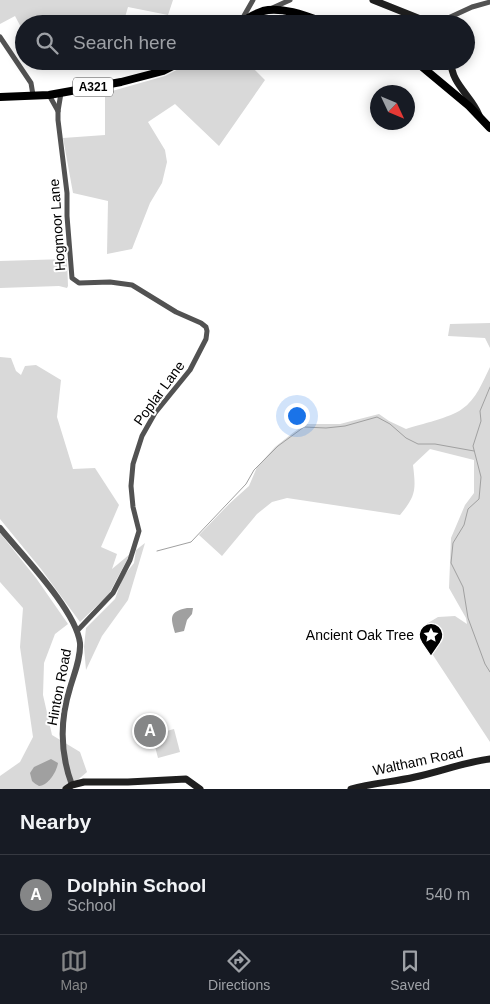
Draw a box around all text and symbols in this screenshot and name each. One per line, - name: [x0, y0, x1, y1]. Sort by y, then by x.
- search box: [15, 15, 475, 70]
- icon: search: [33, 29, 61, 57]
- text: Search here: [73, 32, 177, 53]
- road number: A321: [73, 77, 113, 96]
- north arrow: [370, 85, 415, 130]
- street label: Hogmoor Lane: [46, 178, 68, 272]
- street label: Poplar Lane: [130, 358, 188, 428]
- your location: [284, 403, 310, 429]
- place icon: Ancient Oak Tree: [418, 622, 444, 656]
- place label: Ancient Oak Tree: [306, 627, 414, 643]
- street label: Hinton Road: [44, 647, 74, 727]
- pin: A: [134, 712, 166, 750]
- street label: Waltham Road: [371, 744, 465, 778]
- text: Nearby: [20, 810, 91, 833]
- text: Dolphin School: [67, 875, 206, 896]
- text: A: [30, 886, 42, 903]
- text: 540 m: [426, 886, 470, 903]
- text: School: [67, 897, 116, 914]
- tab: Map: [60, 947, 88, 993]
- tab: Directions: [208, 947, 270, 993]
- tab: Saved: [390, 947, 430, 993]

